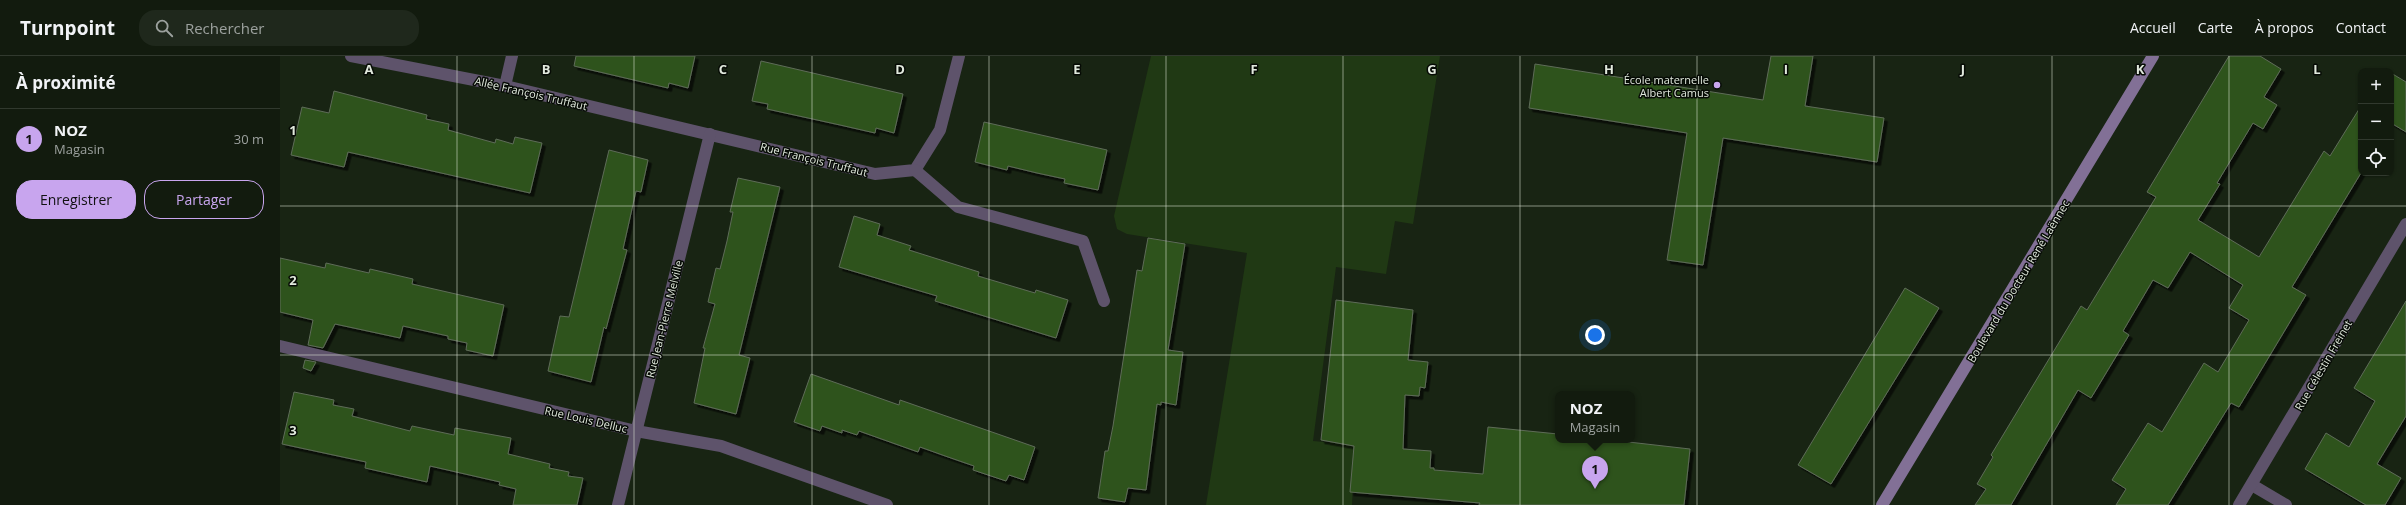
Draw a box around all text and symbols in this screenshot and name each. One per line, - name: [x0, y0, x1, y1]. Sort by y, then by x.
- search box: [139, 10, 419, 46]
- text: Turnpoint: [20, 15, 115, 41]
- icon: search: [153, 17, 175, 39]
- text: Rechercher: [185, 18, 265, 38]
- text: Accueil: [2130, 18, 2176, 37]
- text: Carte: [2198, 18, 2233, 37]
- text: À propos: [2255, 18, 2314, 37]
- text: Contact: [2336, 18, 2386, 37]
- text: A: [365, 60, 374, 78]
- text: B: [542, 60, 551, 78]
- text: C: [719, 60, 727, 78]
- text: D: [895, 60, 905, 78]
- text: E: [1073, 60, 1081, 78]
- text: F: [1250, 60, 1258, 78]
- text: G: [1427, 60, 1437, 78]
- text: H: [1604, 60, 1614, 78]
- text: I: [1784, 60, 1788, 78]
- text: J: [1960, 60, 1965, 78]
- text: K: [2136, 60, 2145, 78]
- text: L: [2313, 60, 2321, 78]
- map controls: [2358, 68, 2394, 176]
- button: +: [2358, 68, 2394, 104]
- text: À proximité: [16, 71, 115, 94]
- place label: École maternelle Albert Camus: [1624, 72, 1709, 100]
- street label: Allée François Truffaut: [473, 73, 589, 113]
- marker: École maternelle Albert Camus: [1712, 80, 1722, 90]
- button: −: [2358, 104, 2394, 140]
- text: NOZ: [54, 120, 87, 140]
- text: 1: [289, 121, 297, 139]
- text: 1: [25, 130, 33, 148]
- text: 30 m: [234, 130, 264, 148]
- street label: Rue François Truffaut: [759, 138, 869, 180]
- text: Magasin: [54, 140, 105, 158]
- button: locate: [2358, 140, 2394, 176]
- button: Enregistrer: [16, 180, 136, 219]
- button: Partager: [144, 180, 264, 219]
- street label: Boulevard du Docteur René Laënnec: [1963, 197, 2073, 365]
- street label: Rue Jean-Pierre Melville: [642, 259, 686, 379]
- text: 2: [289, 271, 297, 289]
- street label: Rue Célestin Freinet: [2291, 317, 2355, 413]
- your location: [1585, 325, 1605, 345]
- popup: [1555, 391, 1635, 443]
- text: NOZ: [1570, 398, 1603, 418]
- street label: Rue Louis Delluc: [543, 402, 629, 436]
- text: Magasin: [1570, 418, 1620, 436]
- text: 3: [289, 421, 297, 439]
- pin: 1: [1582, 456, 1608, 489]

